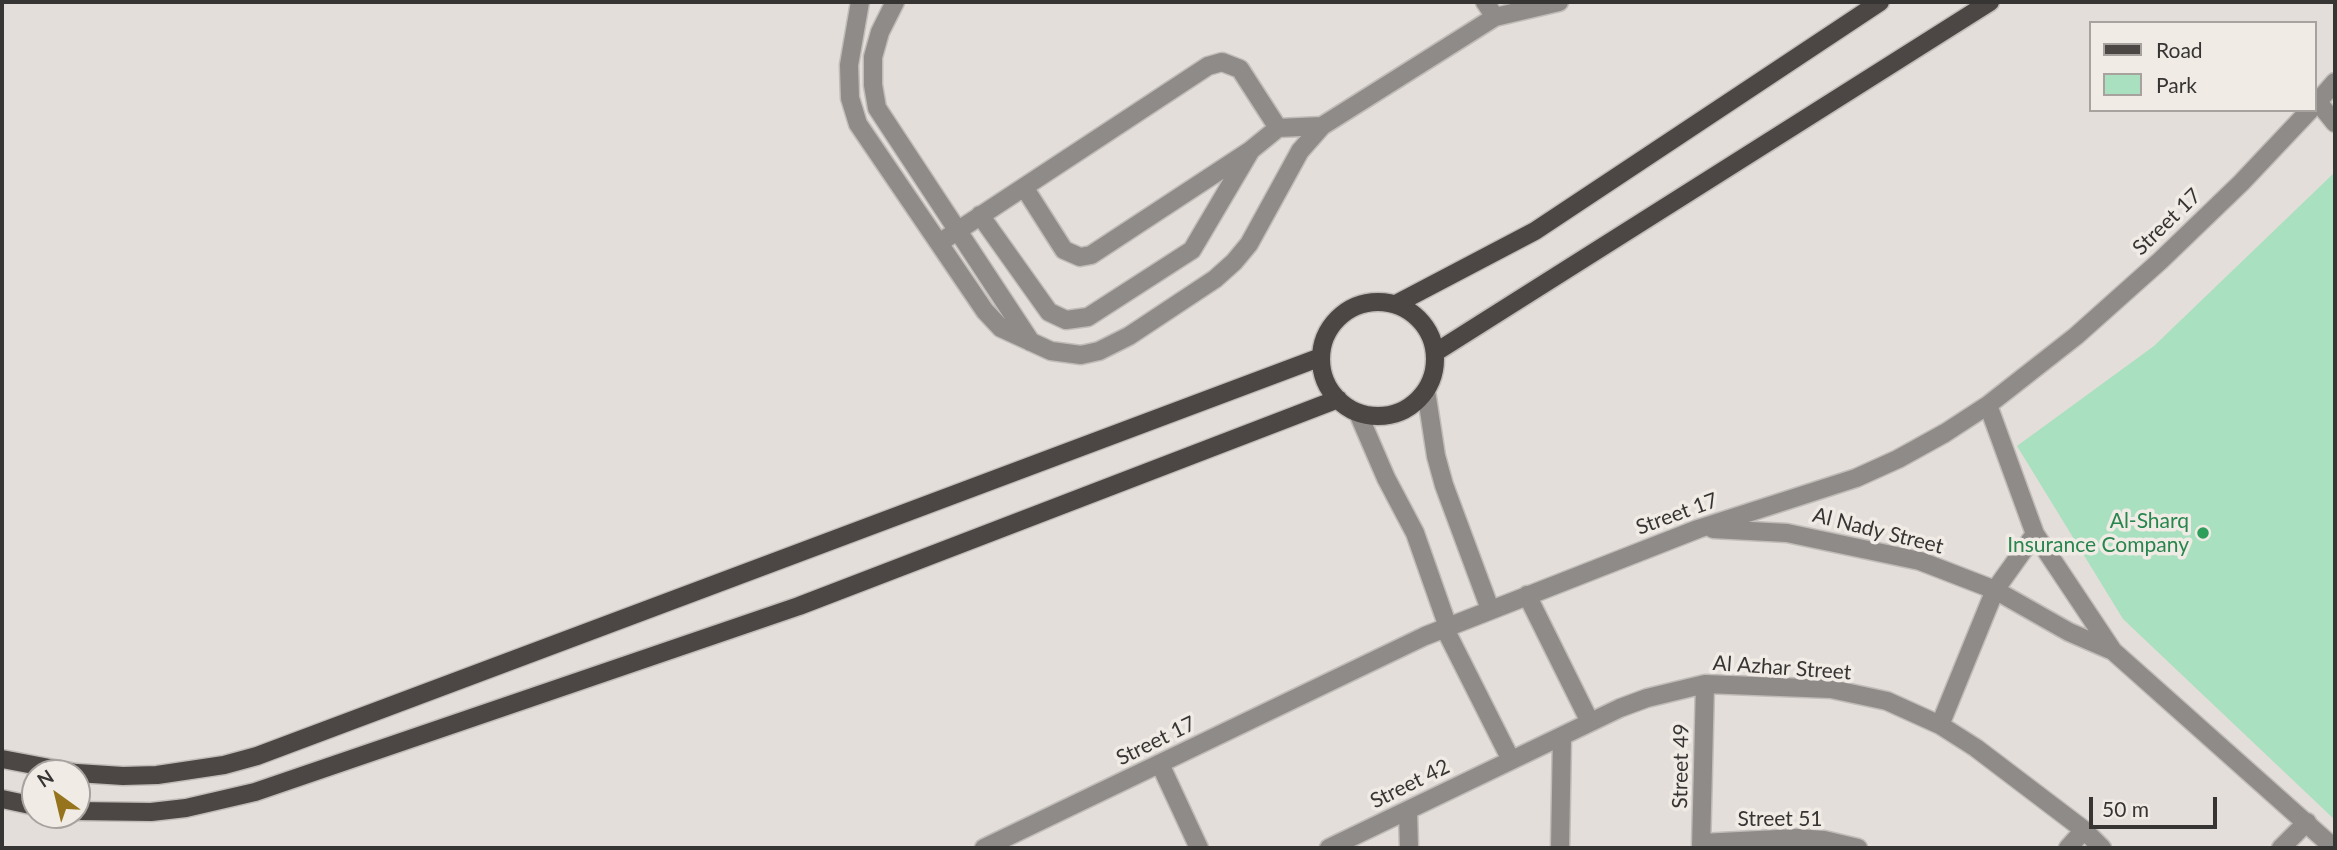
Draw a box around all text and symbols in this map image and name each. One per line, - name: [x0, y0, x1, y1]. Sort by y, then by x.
- legend: [2088, 21, 2316, 112]
- text: Road: [2156, 37, 2203, 62]
- text: Park: [2156, 72, 2197, 97]
- street label: Street 17: [2128, 183, 2206, 261]
- street label: Street 17: [1633, 488, 1721, 540]
- street label: Al Nady Street: [1810, 503, 1946, 559]
- place label: Al-Sharq Insurance Company: [2007, 508, 2189, 558]
- marker: Al-Sharq Insurance Company: [2195, 525, 2211, 541]
- street label: Al Azhar Street: [1712, 651, 1852, 685]
- street label: Street 17: [1112, 711, 1200, 771]
- street label: Street 49: [1668, 723, 1694, 809]
- street label: Street 42: [1366, 754, 1454, 814]
- north arrow: [21, 759, 91, 829]
- text: N: [33, 764, 58, 791]
- scale bar: [2092, 784, 2220, 828]
- text: 50 m: [2102, 796, 2149, 821]
- street label: Street 51: [1737, 806, 1823, 832]

